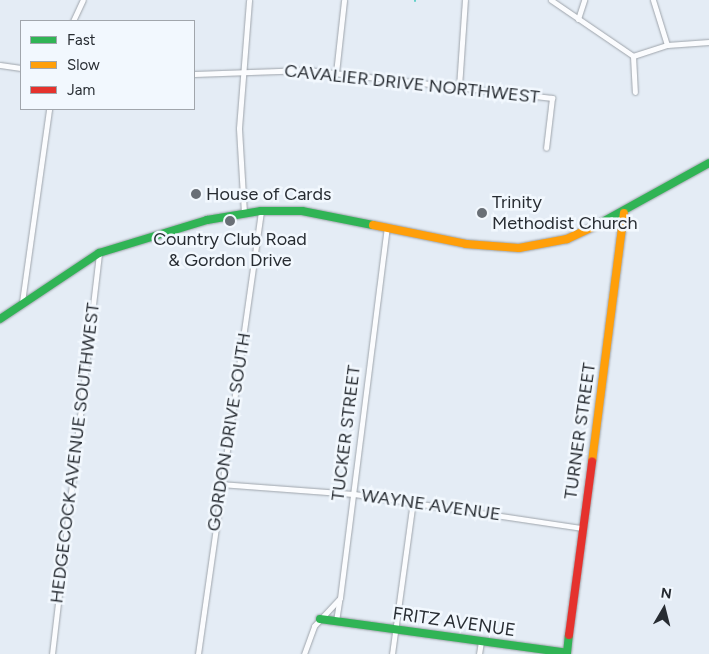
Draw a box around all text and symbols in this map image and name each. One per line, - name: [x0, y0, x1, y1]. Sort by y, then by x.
- legend: [20, 20, 195, 110]
- text: Fast: [67, 31, 95, 49]
- text: Slow: [67, 56, 100, 74]
- street label: CAVALIER DRIVE NORTHWEST: [283, 60, 541, 108]
- text: Jam: [67, 81, 95, 99]
- place label: House of Cards: [206, 183, 331, 205]
- marker: House of Cards: [190, 188, 202, 200]
- place label: Trinity Methodist Church: [492, 192, 638, 234]
- marker: Trinity Methodist Church: [476, 207, 488, 219]
- marker: Country Club Road & Gordon Drive: [224, 215, 236, 227]
- place label: Country Club Road & Gordon Drive: [153, 229, 307, 272]
- street label: HEDGECOCK AVENUE SOUTHWEST: [46, 302, 104, 604]
- street label: GORDON DRIVE SOUTH: [203, 331, 255, 533]
- street label: TURNER STREET: [560, 361, 600, 501]
- street label: TUCKER STREET: [327, 364, 365, 502]
- street label: WAYNE AVENUE: [360, 485, 502, 525]
- north arrow: [639, 584, 689, 634]
- text: N: [660, 584, 673, 603]
- street label: FRITZ AVENUE: [391, 603, 517, 641]

